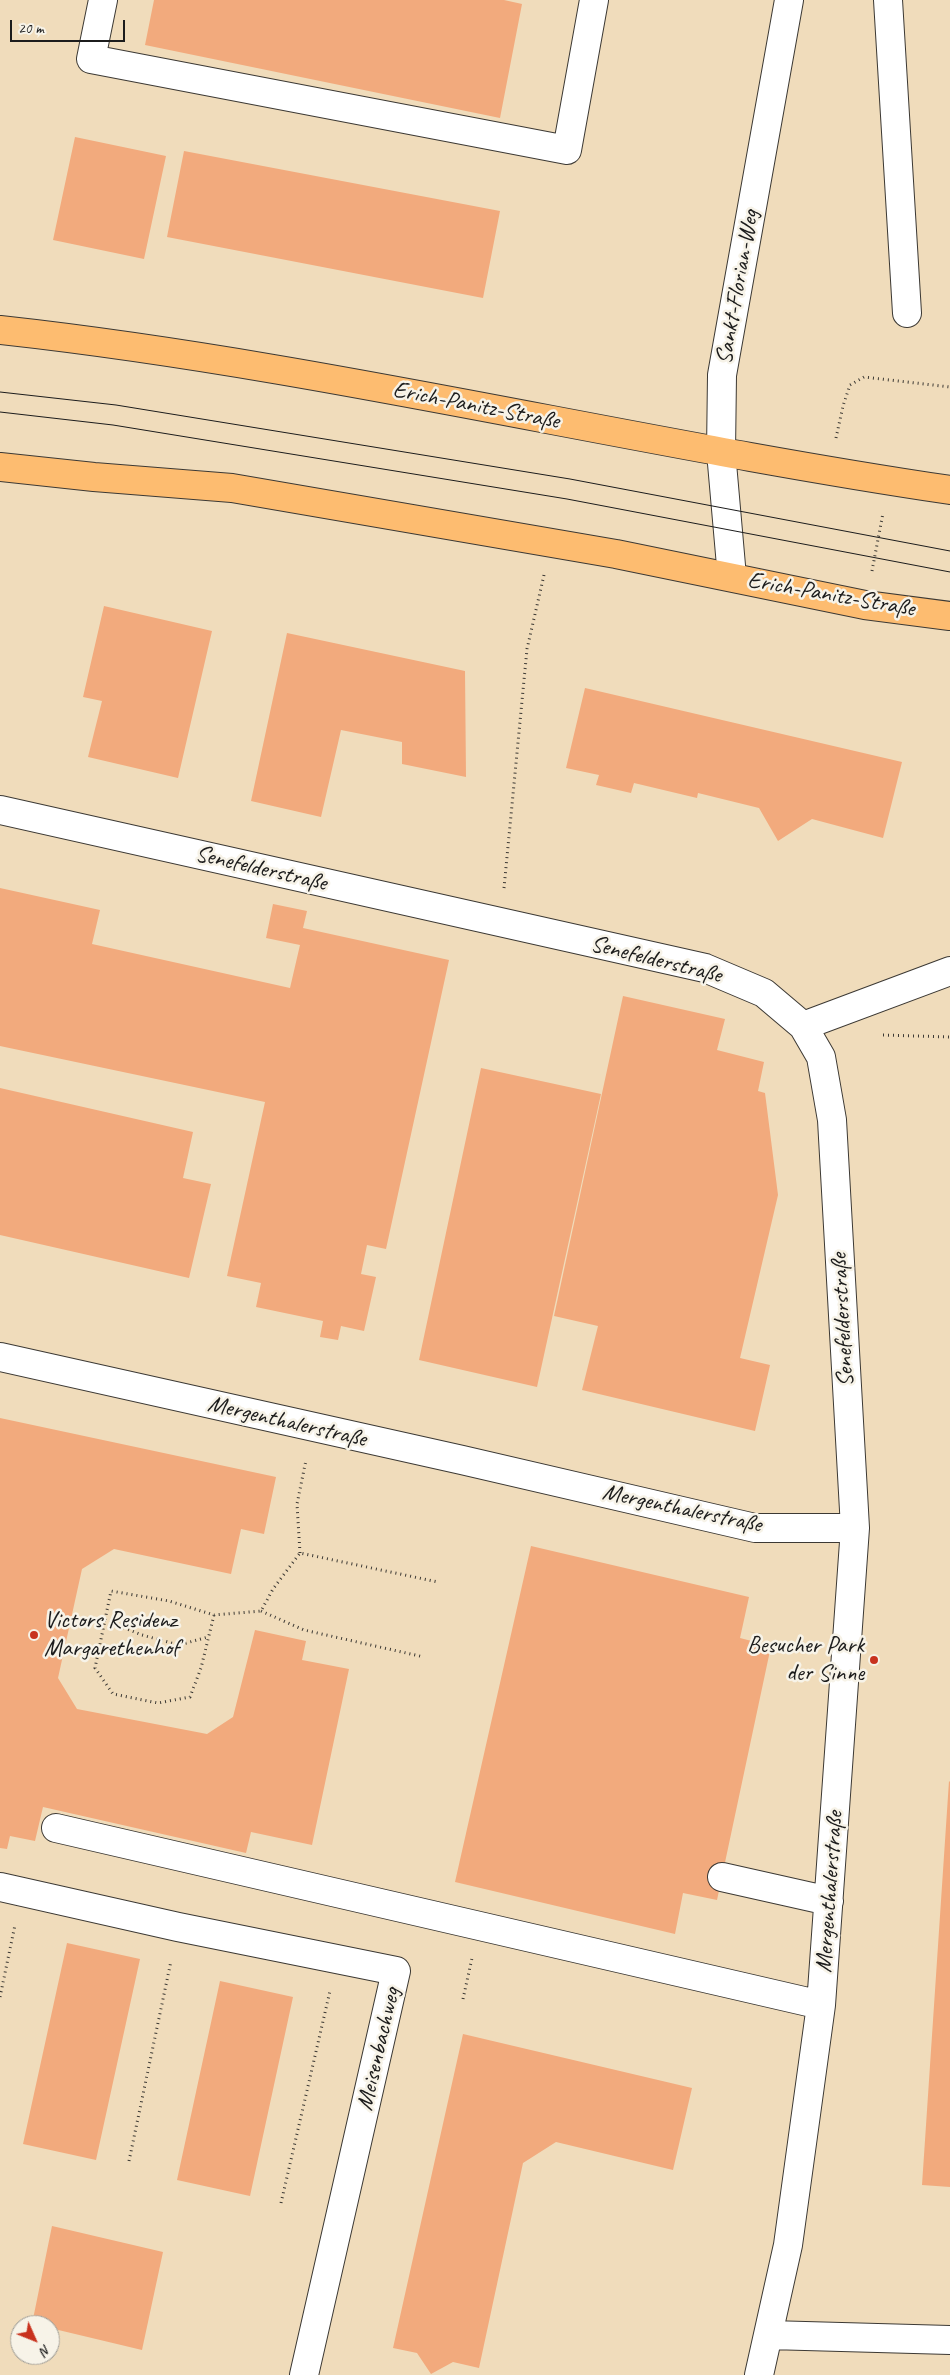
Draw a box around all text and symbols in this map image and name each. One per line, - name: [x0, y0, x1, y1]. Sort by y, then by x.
- scale bar: [12, 10, 128, 42]
- text: 20 m: [18, 19, 44, 38]
- street label: Sankt-Florian-Weg: [710, 207, 766, 367]
- street label: Erich-Panitz-Straße: [390, 376, 562, 436]
- street label: Erich-Panitz-Straße: [745, 566, 917, 624]
- street label: Senefelderstraße: [192, 840, 330, 898]
- street label: Senefelderstraße: [587, 930, 725, 990]
- street label: Senefelderstraße: [825, 1252, 861, 1388]
- street label: Mergenthalerstraße: [205, 1390, 369, 1454]
- street label: Mergenthalerstraße: [600, 1478, 764, 1540]
- place label: Victors Residenz Margarethenhof: [44, 1607, 179, 1663]
- marker: Victors Residenz Margarethenhof: [28, 1629, 40, 1641]
- place label: Besucher Park der Sinne: [747, 1632, 864, 1688]
- marker: Besucher Park der Sinne: [868, 1654, 880, 1666]
- street label: Mergenthalerstraße: [810, 1810, 850, 1974]
- street label: Meisenbachweg: [351, 1985, 407, 2113]
- north arrow: [10, 2315, 60, 2365]
- text: N: [36, 2341, 55, 2359]

